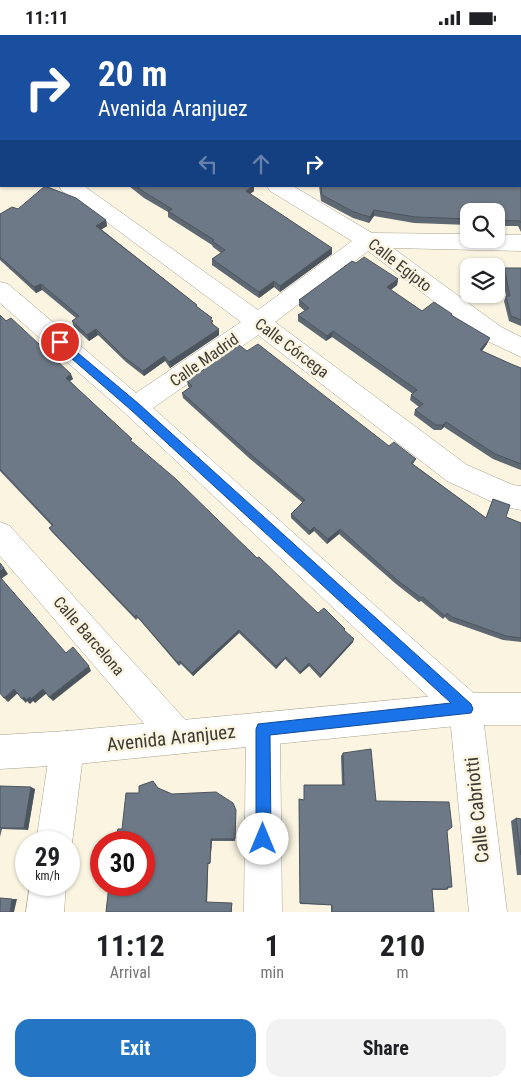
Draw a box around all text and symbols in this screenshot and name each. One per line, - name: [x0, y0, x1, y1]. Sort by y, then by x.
- text: 11:11: [25, 6, 69, 29]
- text: 20 m: [98, 54, 167, 95]
- icon: right: [15, 55, 80, 120]
- text: Avenida Aranjuez: [98, 96, 248, 121]
- icon: left: [194, 150, 222, 178]
- icon: ahead: [247, 150, 275, 178]
- icon: right: [300, 150, 328, 178]
- map controls: [460, 203, 505, 303]
- button: search: [460, 203, 505, 248]
- street label: Calle Egipto: [365, 234, 435, 296]
- button: layers: [460, 258, 505, 303]
- street label: Calle Córcega: [251, 314, 333, 382]
- pin: [39, 321, 81, 363]
- icon: arrive: [46, 328, 74, 356]
- street label: Calle Madrid: [166, 329, 242, 391]
- street label: Calle Barcelona: [50, 593, 128, 679]
- street label: Avenida Aranjuez: [106, 720, 236, 756]
- street label: Calle Cabriotti: [460, 756, 494, 864]
- position arrow: [236, 812, 288, 864]
- speed limit sign: 30: [90, 831, 155, 896]
- text: 29: [35, 843, 60, 872]
- text: km/h: [35, 869, 60, 883]
- text: 11:12: [96, 928, 165, 963]
- text: 1: [265, 928, 280, 963]
- text: 210: [380, 928, 425, 963]
- text: Arrival: [110, 963, 151, 982]
- text: min: [260, 963, 284, 982]
- text: m: [396, 963, 408, 982]
- button: Exit: [15, 1019, 256, 1077]
- button: Share: [266, 1019, 506, 1077]

